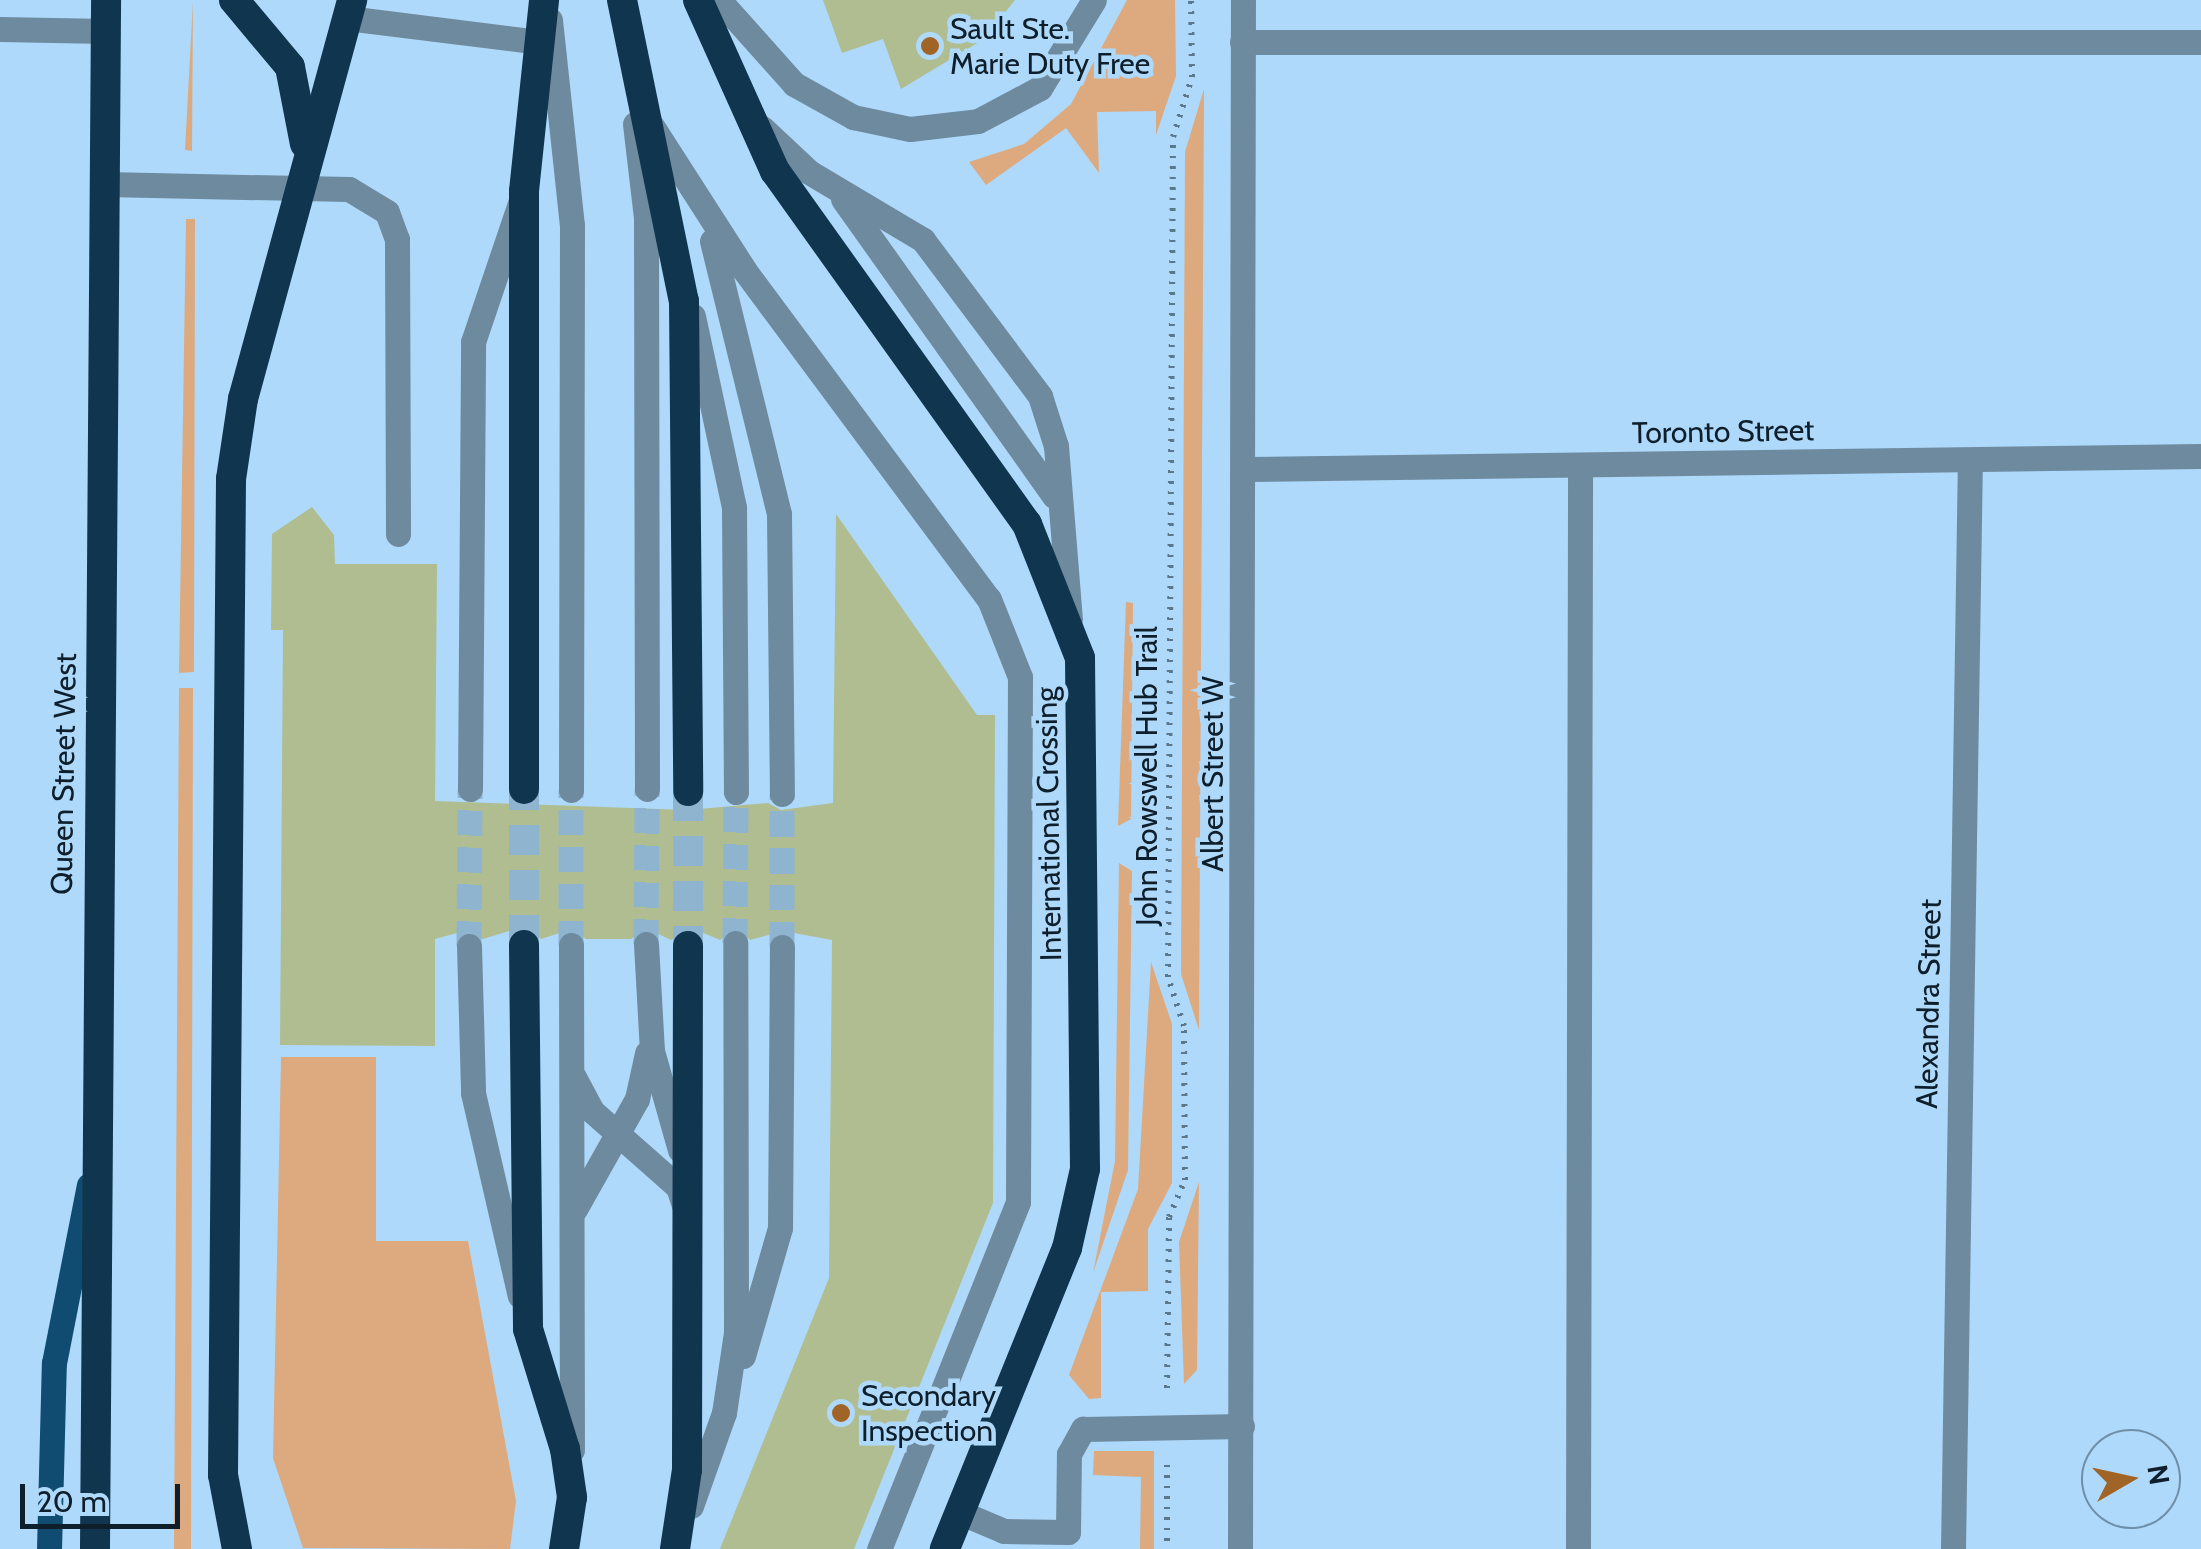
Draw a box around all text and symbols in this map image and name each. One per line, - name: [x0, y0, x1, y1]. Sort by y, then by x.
- place label: Sault Ste. Marie Duty Free: [950, 11, 1150, 82]
- marker: Sault Ste. Marie Duty Free: [919, 35, 941, 57]
- street label: Toronto Street: [1631, 412, 1815, 452]
- street label: John Rowswell Hub Trail: [1129, 626, 1165, 926]
- street label: Queen Street West: [44, 653, 84, 895]
- street label: Albert Street W: [1195, 676, 1231, 872]
- street label: International Crossing: [1029, 687, 1069, 961]
- street label: Alexandra Street: [1909, 899, 1949, 1109]
- place label: Secondary Inspection: [861, 1378, 996, 1448]
- marker: Secondary Inspection: [830, 1402, 852, 1424]
- north arrow: [2081, 1429, 2181, 1529]
- text: N: [2140, 1462, 2177, 1487]
- scale bar: [25, 1464, 185, 1526]
- text: 20 m: [37, 1483, 107, 1520]

